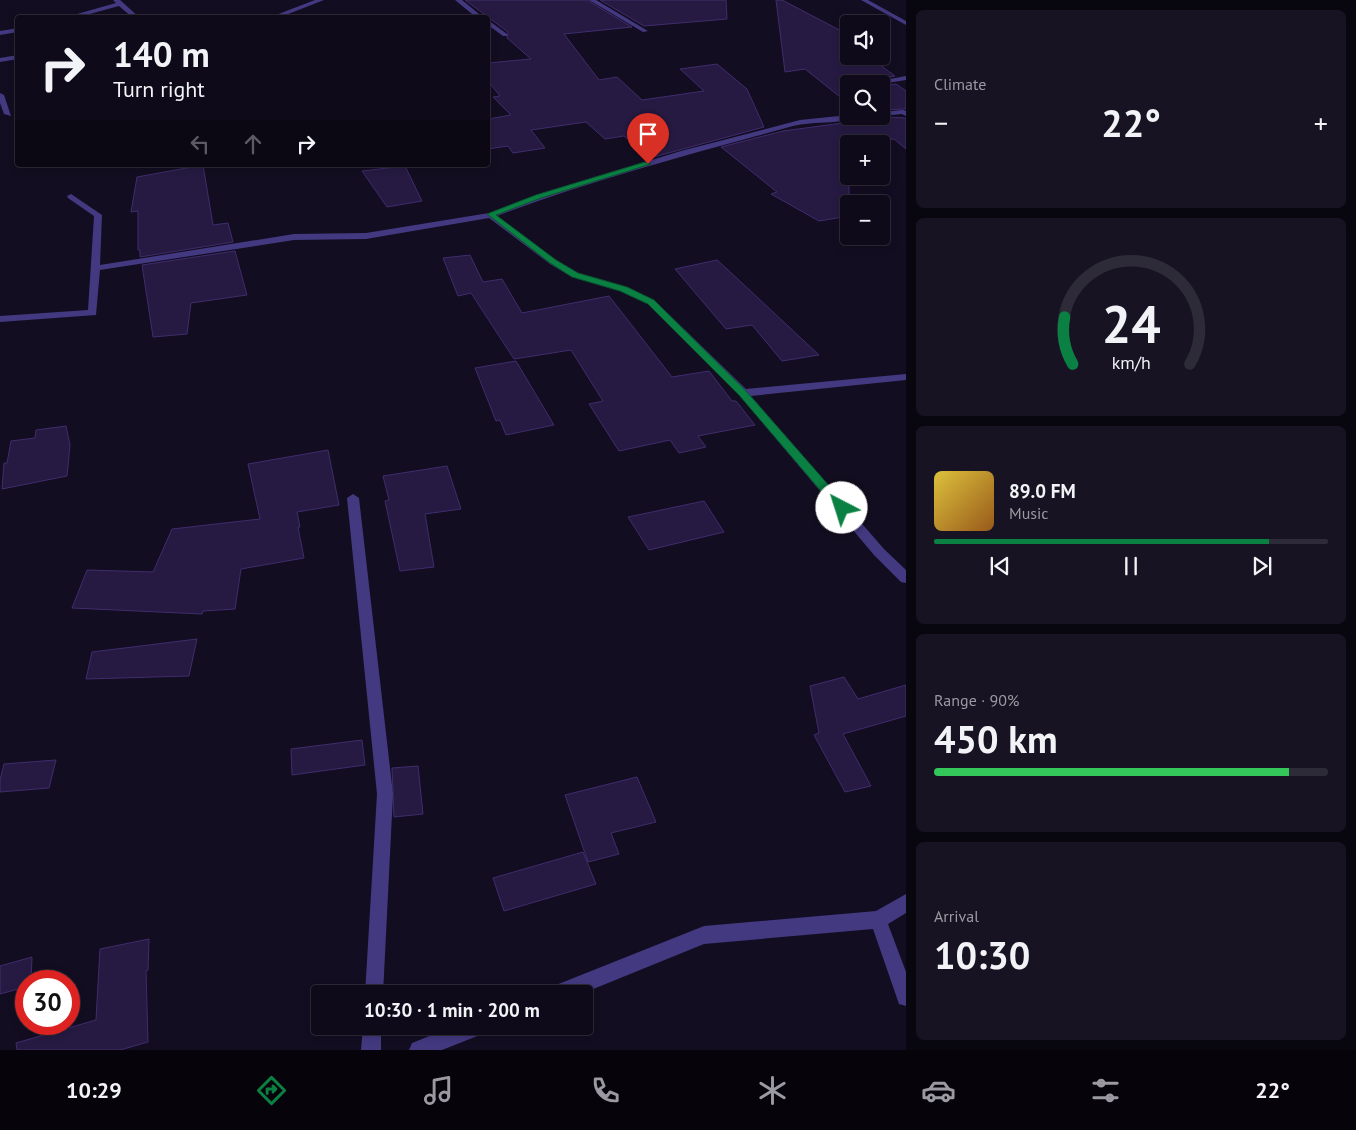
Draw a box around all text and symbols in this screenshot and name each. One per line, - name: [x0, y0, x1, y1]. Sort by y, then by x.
- map controls: [840, 15, 890, 245]
- button: sound: [840, 15, 890, 65]
- text: 140 m: [113, 31, 210, 77]
- icon: right: [30, 35, 95, 100]
- text: Climate: [934, 74, 986, 94]
- text: Turn right: [113, 75, 205, 103]
- button: search: [840, 75, 890, 125]
- text: 22°: [1101, 98, 1161, 147]
- text: −: [934, 104, 948, 141]
- text: +: [1314, 104, 1328, 141]
- pin: [627, 113, 669, 164]
- icon: arrive: [634, 120, 662, 148]
- icon: left: [186, 130, 214, 158]
- icon: ahead: [239, 130, 267, 158]
- icon: right: [292, 130, 320, 158]
- button: +: [840, 135, 890, 185]
- button: −: [840, 195, 890, 245]
- text: 24: [1102, 290, 1160, 357]
- text: km/h: [1111, 351, 1151, 374]
- text: 89.0 FM: [1009, 479, 1076, 503]
- position arrow: [815, 481, 867, 533]
- text: Music: [1009, 503, 1049, 523]
- icon: previous: [986, 552, 1014, 580]
- icon: pause: [1117, 552, 1145, 580]
- icon: next: [1248, 552, 1276, 580]
- text: Range · 90%: [934, 690, 1019, 710]
- text: 450 km: [934, 714, 1058, 763]
- text: Arrival: [934, 906, 979, 926]
- text: 10:30: [934, 930, 1030, 979]
- speed limit sign: 30: [15, 970, 80, 1035]
- text: 10:30 · 1 min · 200 m: [364, 998, 540, 1022]
- icon: directions: [254, 1073, 289, 1108]
- icon: music: [421, 1073, 456, 1108]
- icon: phone: [588, 1073, 623, 1108]
- icon: climate: [755, 1073, 790, 1108]
- icon: car: [921, 1073, 956, 1108]
- icon: filters: [1088, 1073, 1123, 1108]
- text: 10:29: [66, 1076, 122, 1104]
- text: 22°: [1255, 1076, 1290, 1104]

